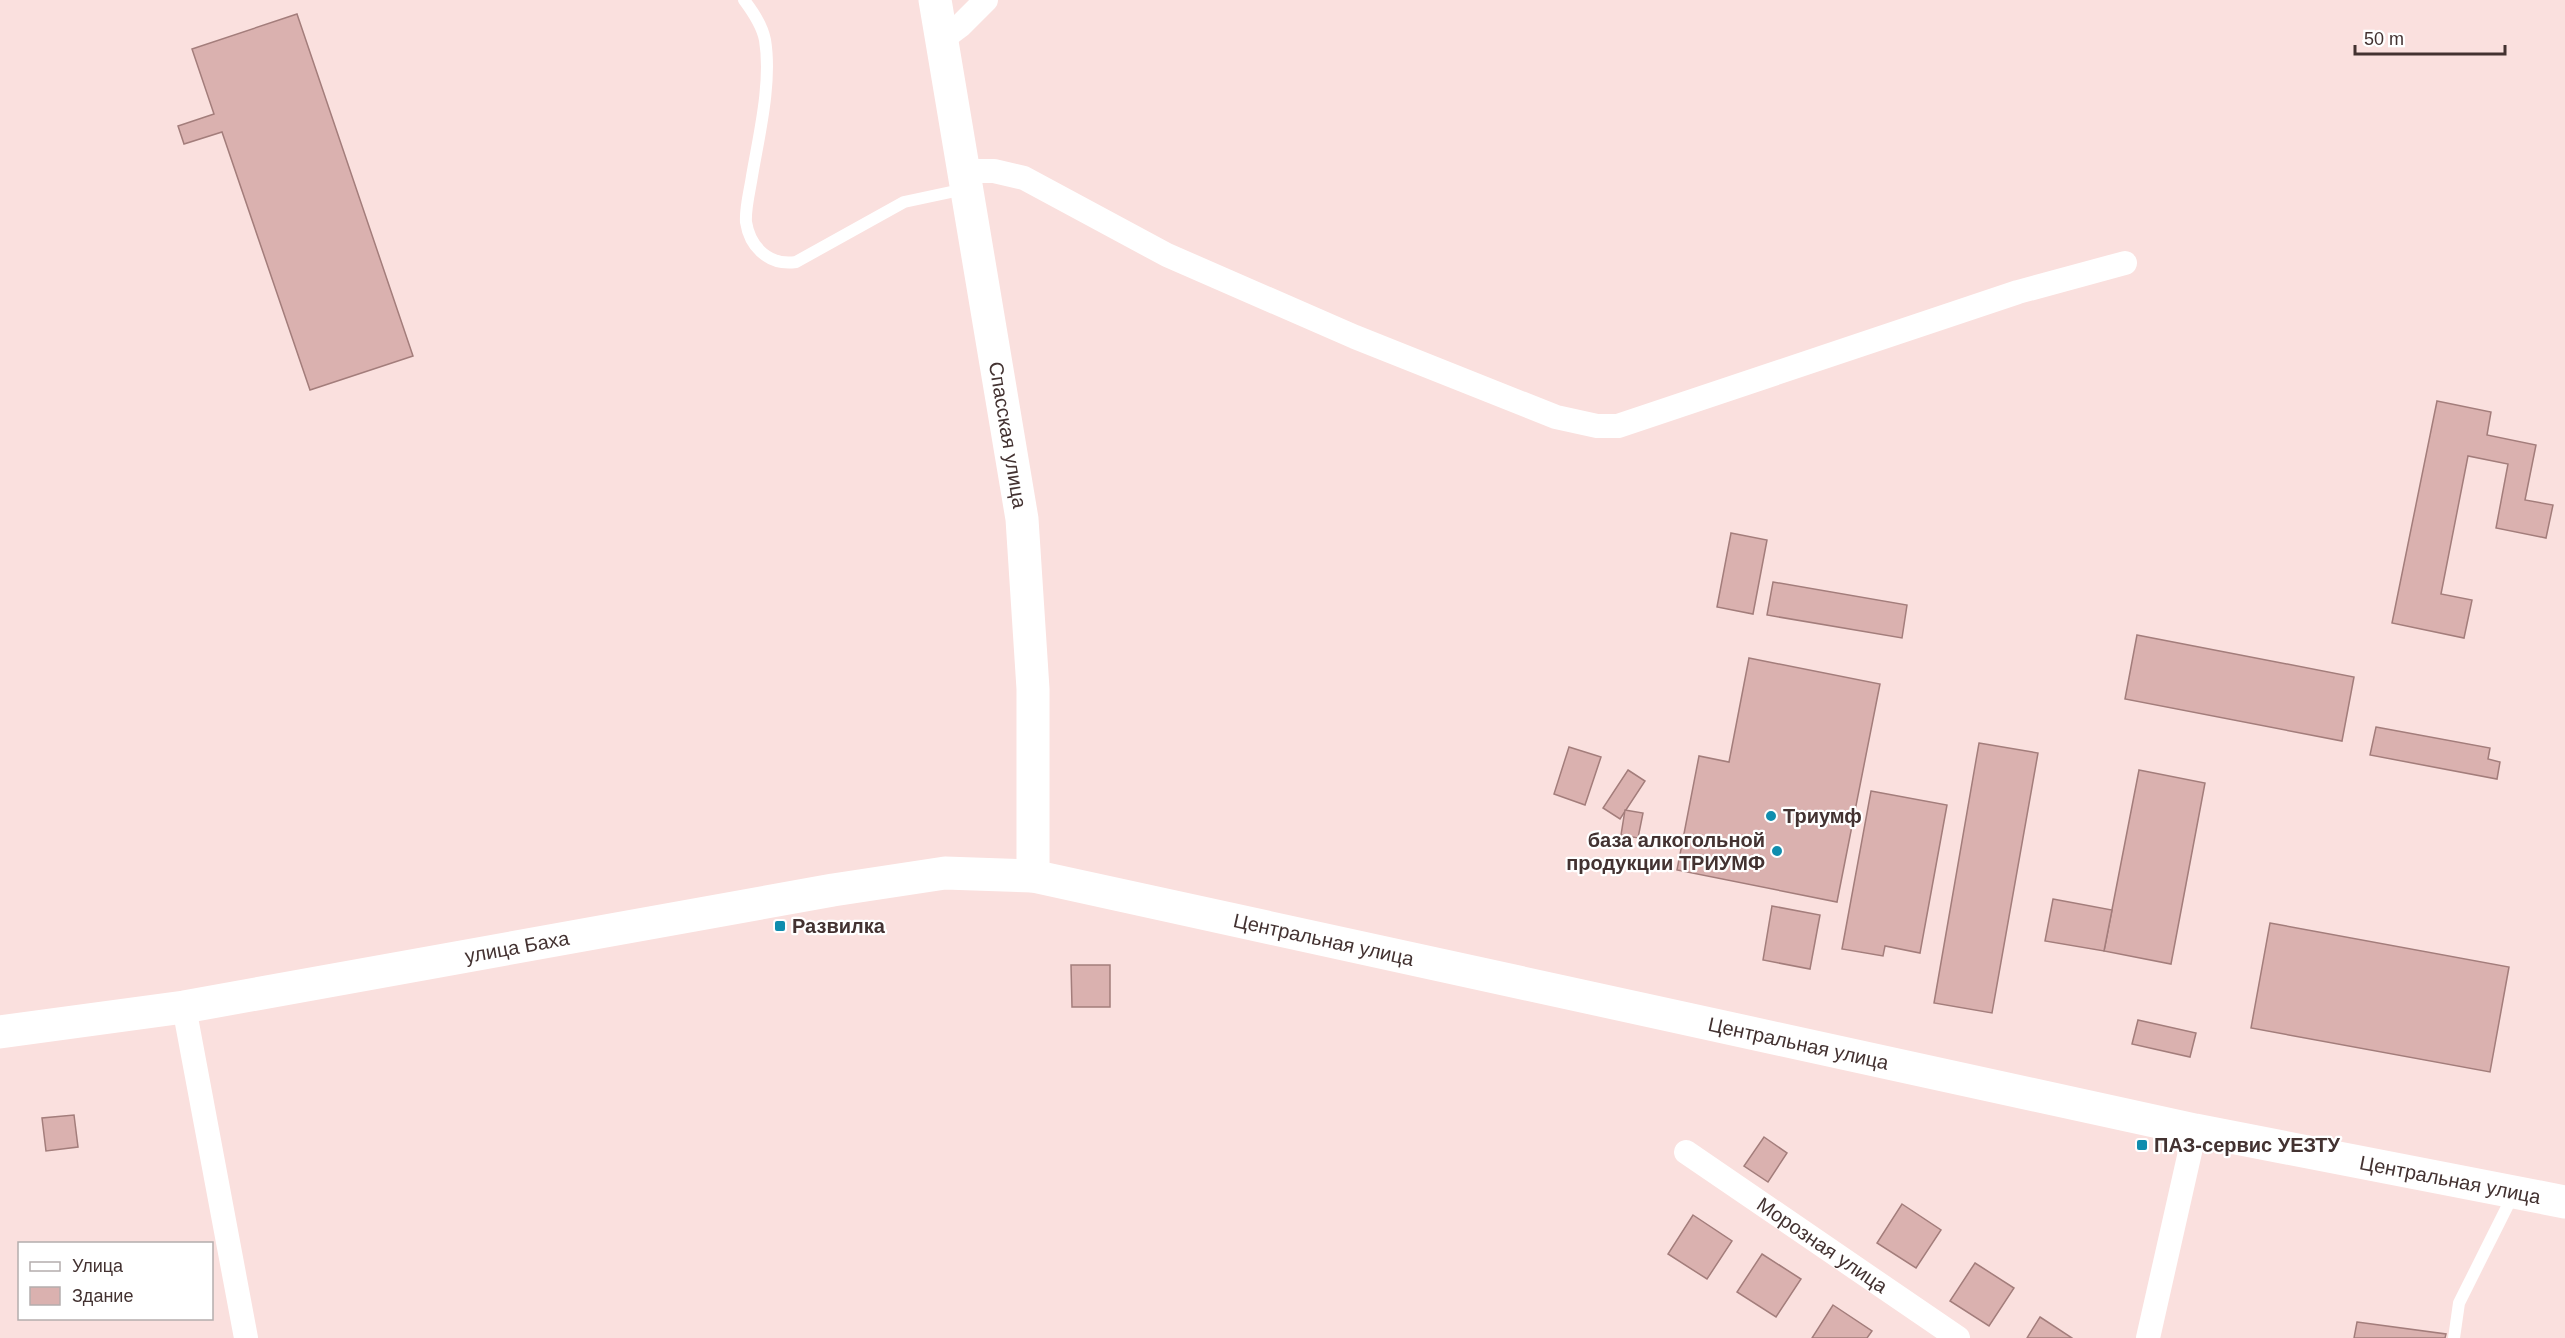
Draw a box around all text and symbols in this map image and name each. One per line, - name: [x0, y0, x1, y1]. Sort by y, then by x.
- scale bar: [2355, 18, 2505, 56]
- text: 50 m: [2364, 29, 2404, 49]
- street label: Спасская улица: [985, 360, 1031, 511]
- place label: Триумф: [1783, 805, 1862, 827]
- marker: Триумф: [1764, 809, 1778, 823]
- place label: база алкогольной продукции ТРИУМФ: [1566, 829, 1765, 874]
- marker: база алкогольной продукции ТРИУМФ: [1770, 844, 1784, 858]
- street label: Центральная улица: [1231, 909, 1417, 970]
- place label: Развилка: [792, 915, 886, 937]
- marker: Развилка: [773, 919, 787, 933]
- street label: улица Баха: [463, 927, 572, 967]
- street label: Центральная улица: [1706, 1013, 1892, 1074]
- place label: ПАЗ-сервис УЕЗТУ: [2154, 1134, 2341, 1156]
- marker: ПАЗ-сервис УЕЗТУ: [2135, 1138, 2149, 1152]
- street label: Центральная улица: [2358, 1151, 2544, 1208]
- street label: Морозная улица: [1753, 1193, 1892, 1298]
- legend: [18, 1242, 213, 1320]
- text: Улица: [72, 1256, 124, 1276]
- text: Здание: [72, 1286, 133, 1306]

